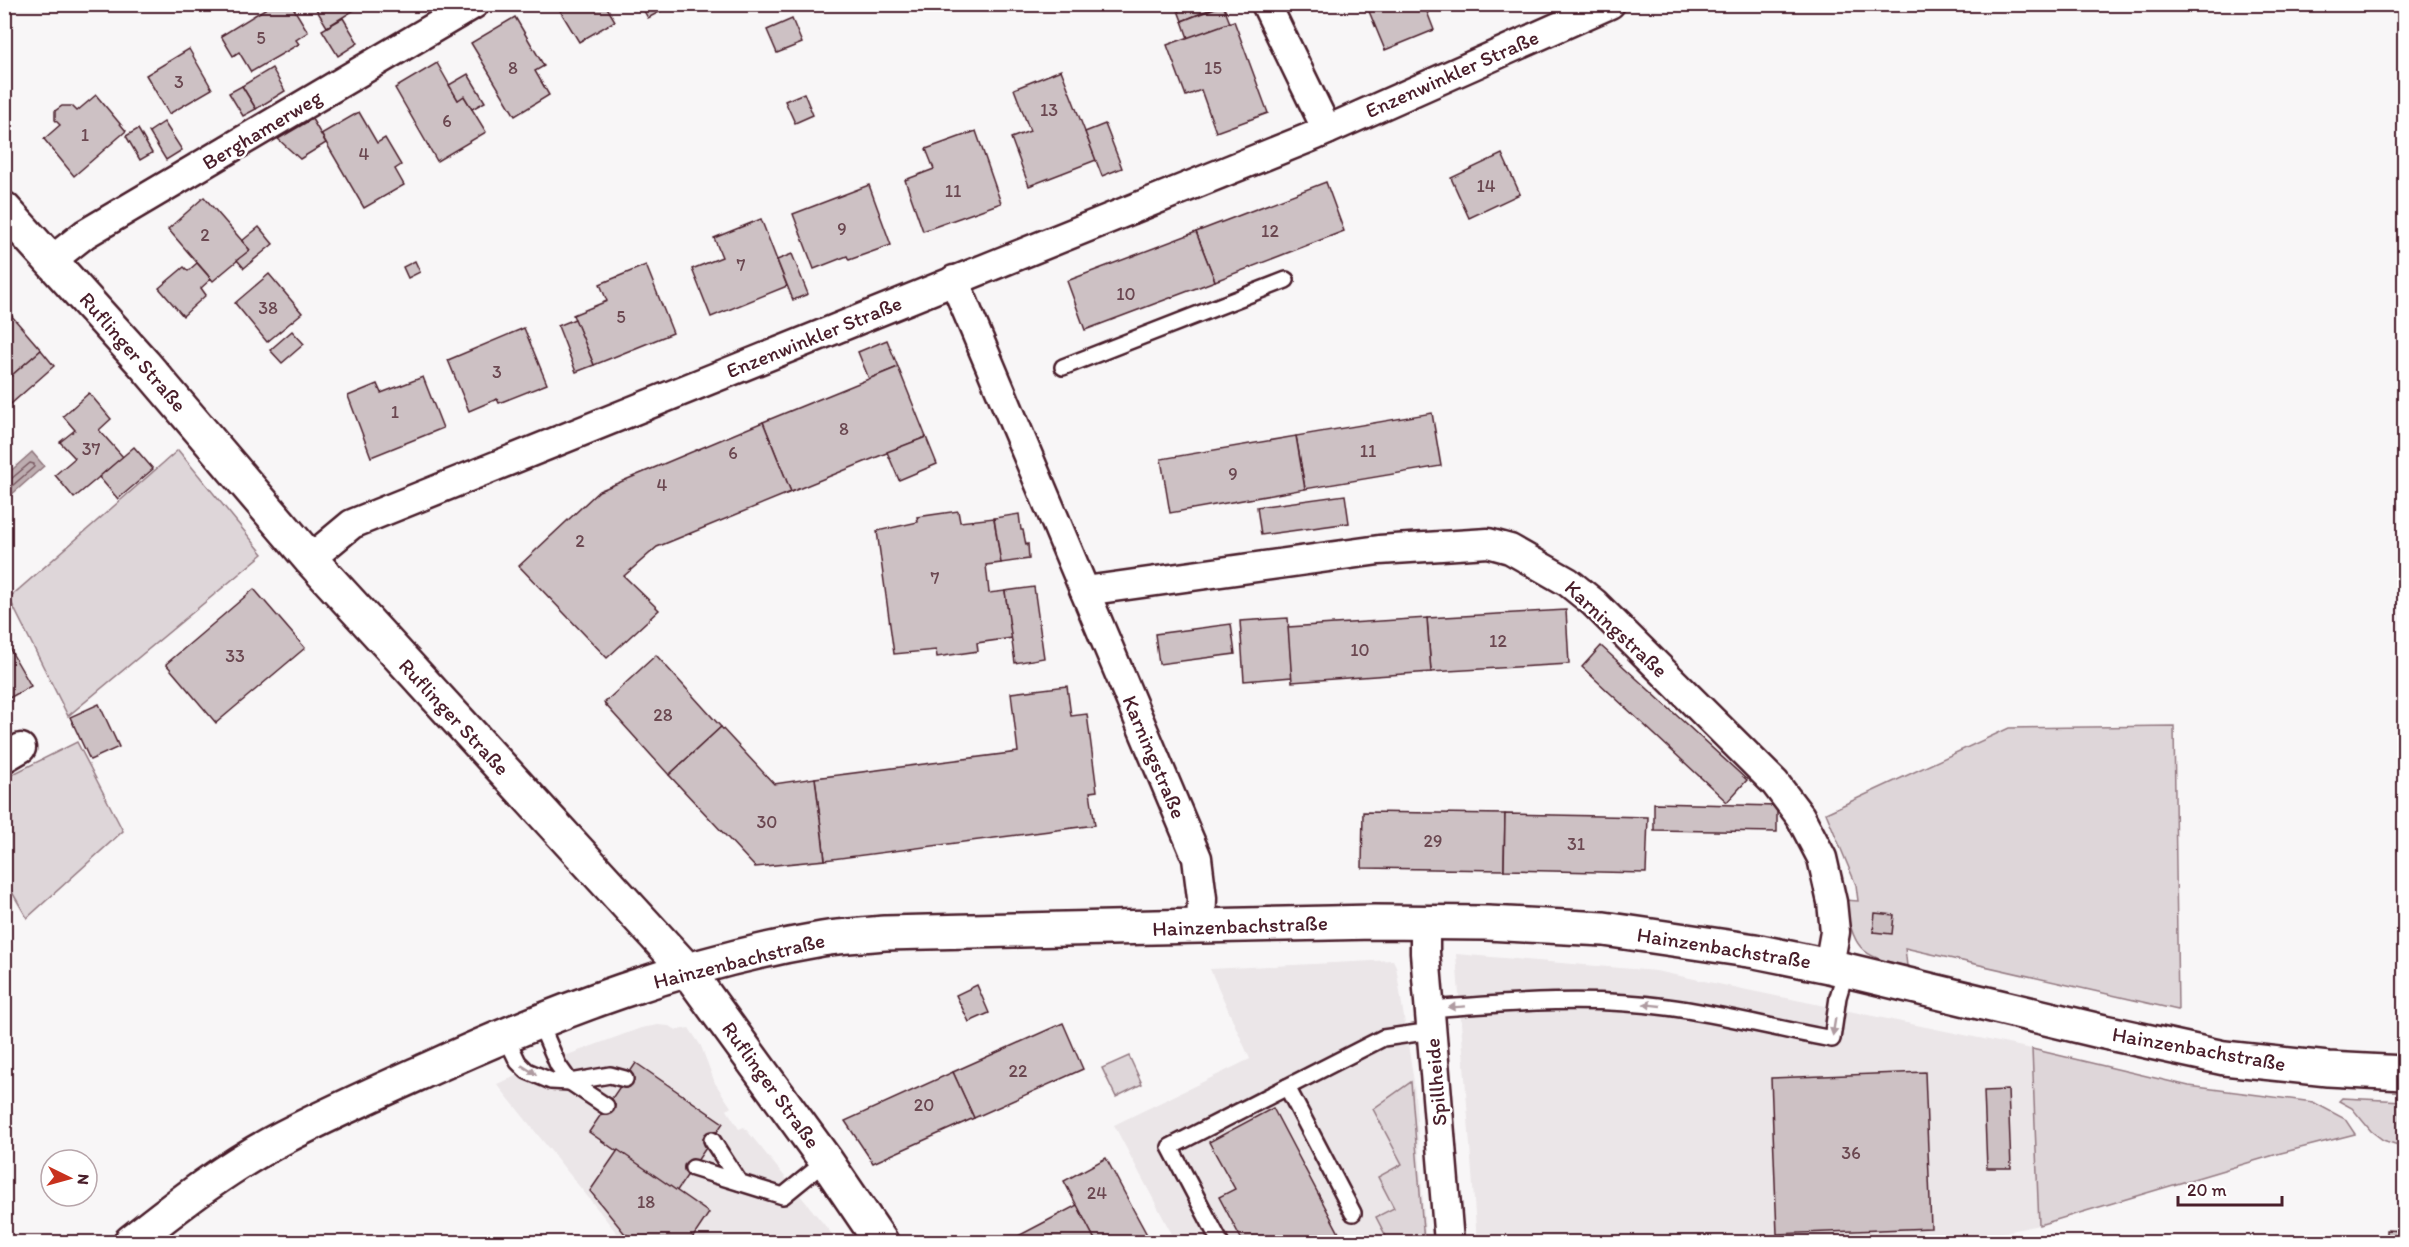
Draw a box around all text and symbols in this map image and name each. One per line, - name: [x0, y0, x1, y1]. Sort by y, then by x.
- street label: Enzenwinkler Straße: [1361, 24, 1542, 123]
- house number: 5: [256, 27, 266, 49]
- house number: 8: [508, 57, 518, 79]
- house number: 15: [1204, 57, 1222, 79]
- house number: 3: [174, 71, 184, 93]
- street label: Berghamerweg: [197, 84, 326, 175]
- house number: 13: [1040, 99, 1058, 121]
- house number: 6: [442, 110, 452, 132]
- house number: 1: [81, 124, 89, 146]
- house number: 4: [359, 143, 370, 165]
- house number: 14: [1476, 175, 1496, 197]
- house number: 11: [945, 180, 961, 202]
- house number: 9: [837, 218, 847, 240]
- house number: 12: [1261, 220, 1279, 242]
- house number: 2: [200, 224, 210, 246]
- house number: 7: [737, 254, 746, 276]
- house number: 10: [1116, 283, 1136, 305]
- street label: Ruflinger Straße: [74, 287, 192, 417]
- street label: Enzenwinkler Straße: [722, 290, 905, 383]
- house number: 38: [258, 297, 278, 319]
- house number: 5: [616, 306, 626, 328]
- house number: 3: [492, 361, 502, 383]
- house number: 1: [391, 401, 399, 423]
- house number: 8: [839, 418, 849, 440]
- house number: 37: [82, 438, 100, 460]
- house number: 11: [1360, 440, 1376, 462]
- house number: 6: [728, 442, 738, 464]
- house number: 9: [1228, 463, 1238, 485]
- house number: 4: [657, 474, 668, 496]
- house number: 2: [575, 530, 585, 552]
- house number: 7: [931, 567, 940, 589]
- street label: Karningstraße: [1560, 575, 1673, 683]
- house number: 12: [1489, 630, 1507, 652]
- house number: 10: [1350, 639, 1370, 661]
- house number: 33: [225, 645, 245, 667]
- street label: Ruflinger Straße: [394, 653, 515, 780]
- street label: Karningstraße: [1117, 691, 1192, 822]
- house number: 28: [653, 704, 673, 726]
- house number: 30: [757, 811, 777, 833]
- house number: 29: [1424, 830, 1442, 852]
- house number: 31: [1567, 833, 1585, 855]
- street label: Hainzenbachstraße: [1152, 910, 1328, 941]
- street label: Hainzenbachstraße: [1635, 921, 1813, 974]
- street label: Hainzenbachstraße: [651, 927, 827, 994]
- one-way arrow: [1642, 1000, 1661, 1010]
- one-way arrow: [1448, 1002, 1467, 1012]
- street label: Ruflinger Straße: [717, 1016, 826, 1153]
- one-way arrow: [1829, 1018, 1838, 1037]
- street label: Hainzenbachstraße: [2110, 1021, 2288, 1076]
- street label: Spillheide: [1419, 1037, 1452, 1127]
- house number: 22: [1009, 1060, 1028, 1082]
- one-way arrow: [521, 1064, 537, 1075]
- house number: 20: [914, 1094, 934, 1116]
- house number: 36: [1841, 1142, 1861, 1164]
- north arrow: [39, 1148, 99, 1208]
- scale bar: [2178, 1169, 2282, 1207]
- text: N: [74, 1173, 93, 1185]
- text: 20 m: [2187, 1179, 2227, 1201]
- house number: 24: [1087, 1182, 1107, 1204]
- house number: 18: [637, 1191, 655, 1213]

